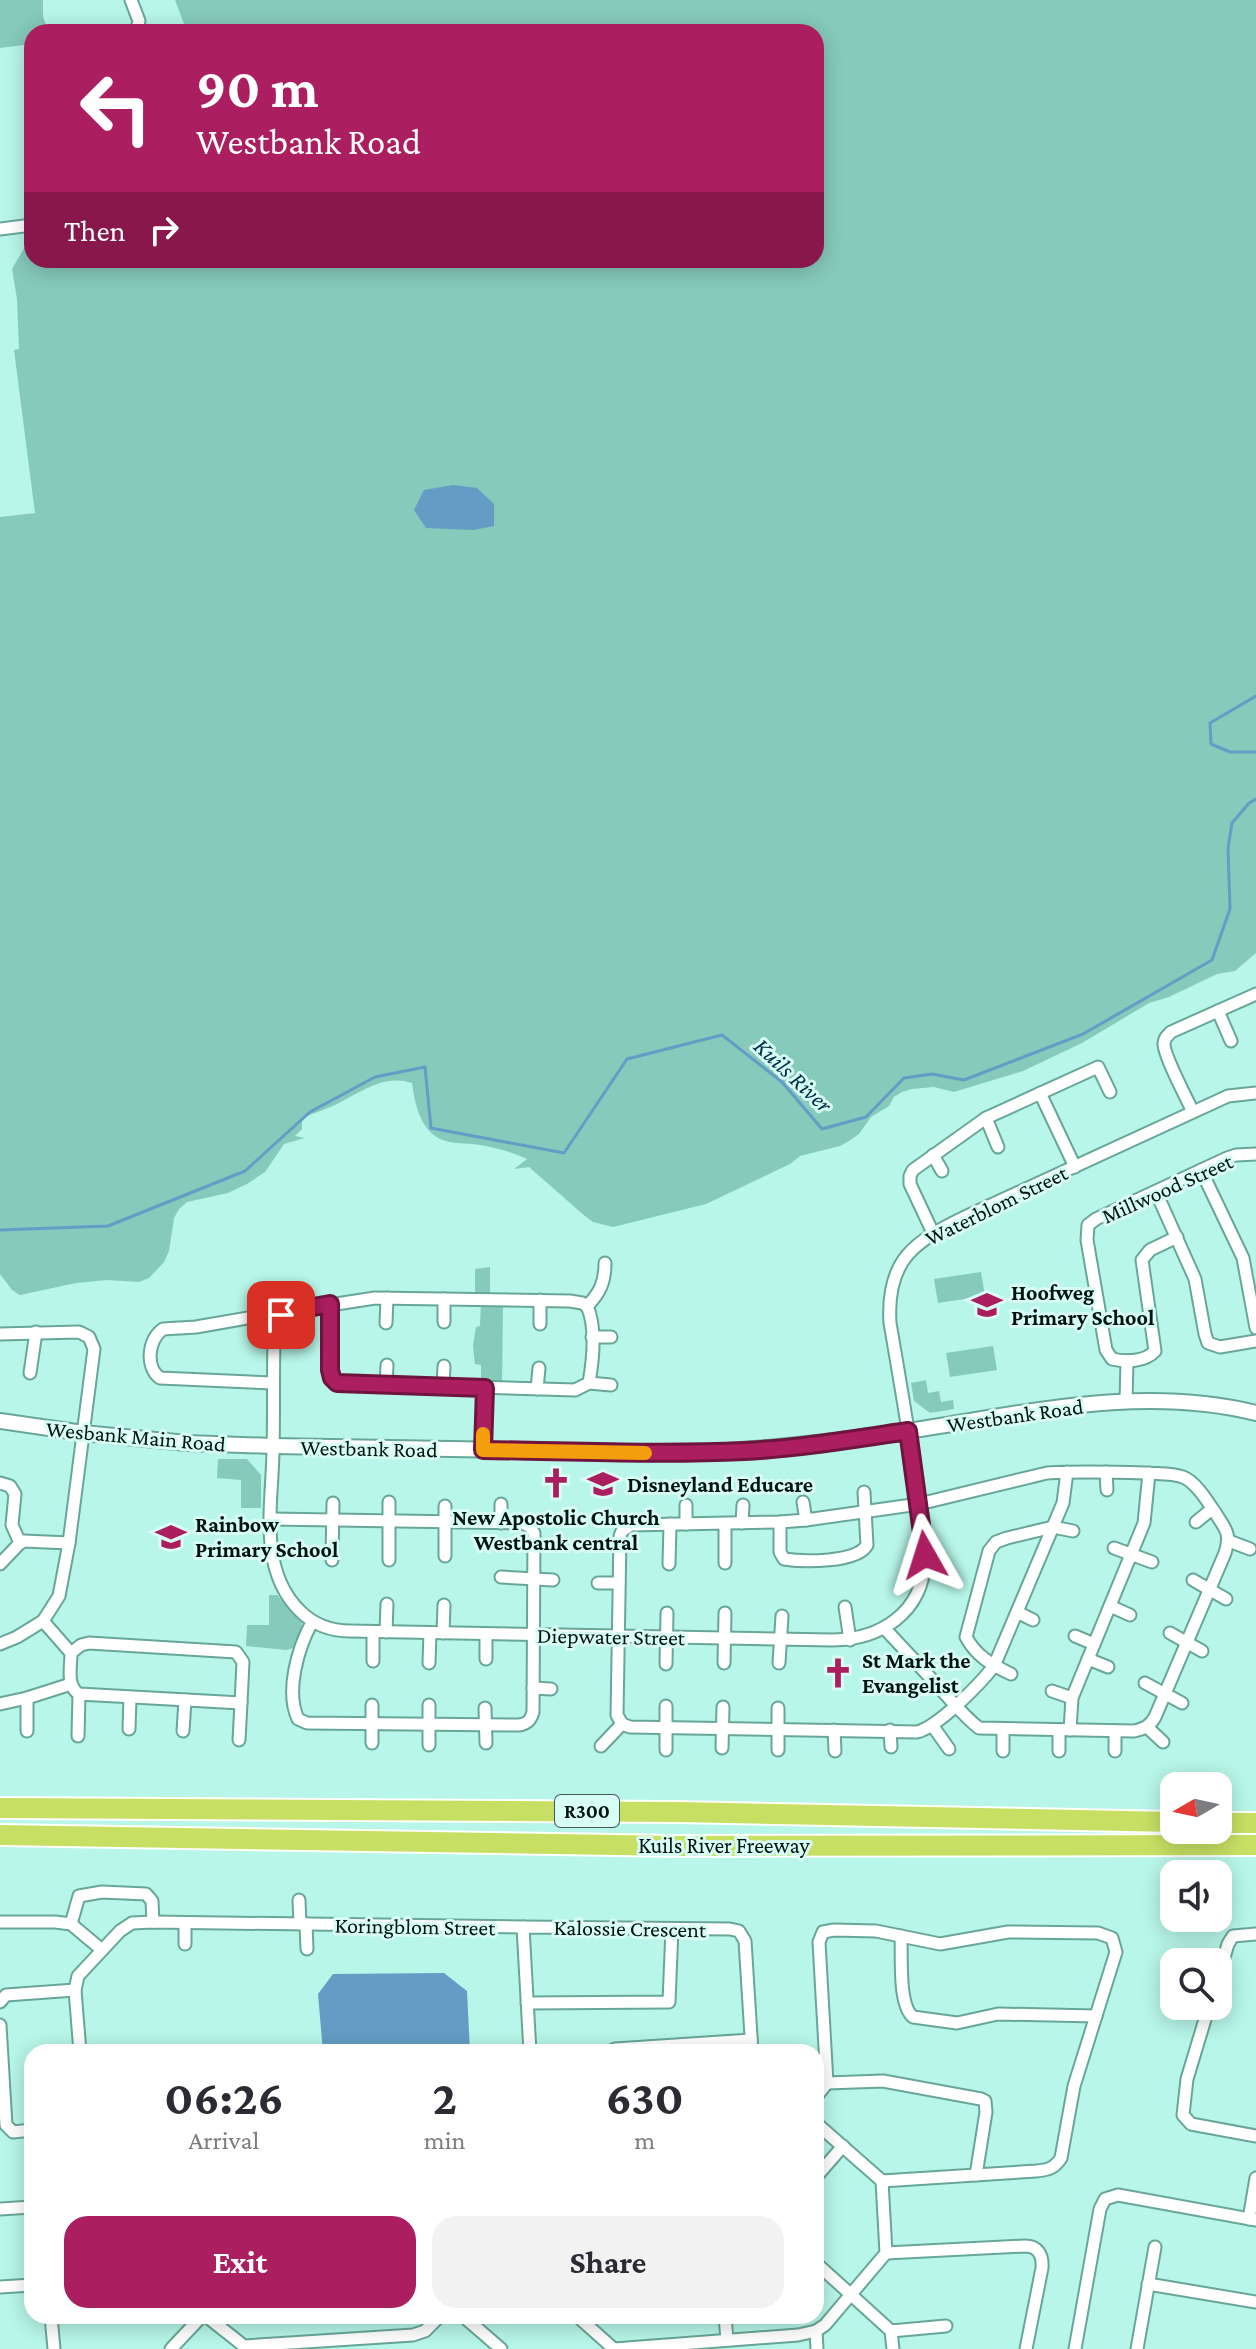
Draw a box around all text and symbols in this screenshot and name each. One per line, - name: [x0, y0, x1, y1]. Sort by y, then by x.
- icon: left: [64, 56, 168, 160]
- text: 90 m: [196, 57, 319, 119]
- text: Westbank Road: [196, 122, 421, 162]
- icon: right: [142, 208, 186, 252]
- text: Then: [64, 214, 126, 247]
- water label: Kuils River: [749, 1032, 838, 1118]
- street label: Millwood Street: [1098, 1148, 1237, 1228]
- street label: Waterblom Street: [921, 1160, 1072, 1251]
- place label: Hoofweg Primary School: [1011, 1280, 1155, 1330]
- pin: [247, 1281, 315, 1349]
- school or university icon: Hoofweg Primary School: [970, 1288, 1004, 1322]
- icon: arrive: [259, 1293, 303, 1337]
- street label: Westbank Road: [945, 1393, 1085, 1437]
- street label: Wesbank Main Road: [45, 1416, 227, 1457]
- street label: Westbank Road: [300, 1435, 438, 1462]
- church icon: New Apostolic Church Westbank central: [539, 1466, 573, 1500]
- school or university icon: Disneyland Educare: [586, 1467, 620, 1501]
- place label: Disneyland Educare: [627, 1472, 813, 1497]
- place label: New Apostolic Church Westbank central: [452, 1505, 660, 1555]
- place label: Rainbow Primary School: [195, 1512, 339, 1562]
- position arrow: [883, 1513, 967, 1597]
- school or university icon: Rainbow Primary School: [154, 1520, 188, 1554]
- street label: Diepwater Street: [537, 1623, 686, 1650]
- place label: St Mark the Evangelist: [862, 1648, 971, 1698]
- church icon: St Mark the Evangelist: [821, 1656, 855, 1690]
- north arrow: [1160, 1772, 1232, 1844]
- map controls: [1160, 1772, 1232, 2020]
- road number: R300: [555, 1795, 619, 1827]
- street label: Kuils River Freeway: [638, 1833, 811, 1858]
- button: sound: [1160, 1860, 1232, 1932]
- street label: Koringblom Street: [334, 1913, 496, 1940]
- street label: Kalossie Crescent: [554, 1915, 707, 1942]
- button: search: [1160, 1948, 1232, 2020]
- text: 06:26: [164, 2071, 284, 2124]
- text: 2: [432, 2071, 457, 2124]
- text: 630: [606, 2071, 684, 2124]
- text: Arrival: [189, 2126, 259, 2155]
- text: min: [424, 2126, 466, 2155]
- text: m: [634, 2126, 655, 2155]
- button: Exit: [64, 2216, 416, 2308]
- button: Share: [432, 2216, 784, 2308]

